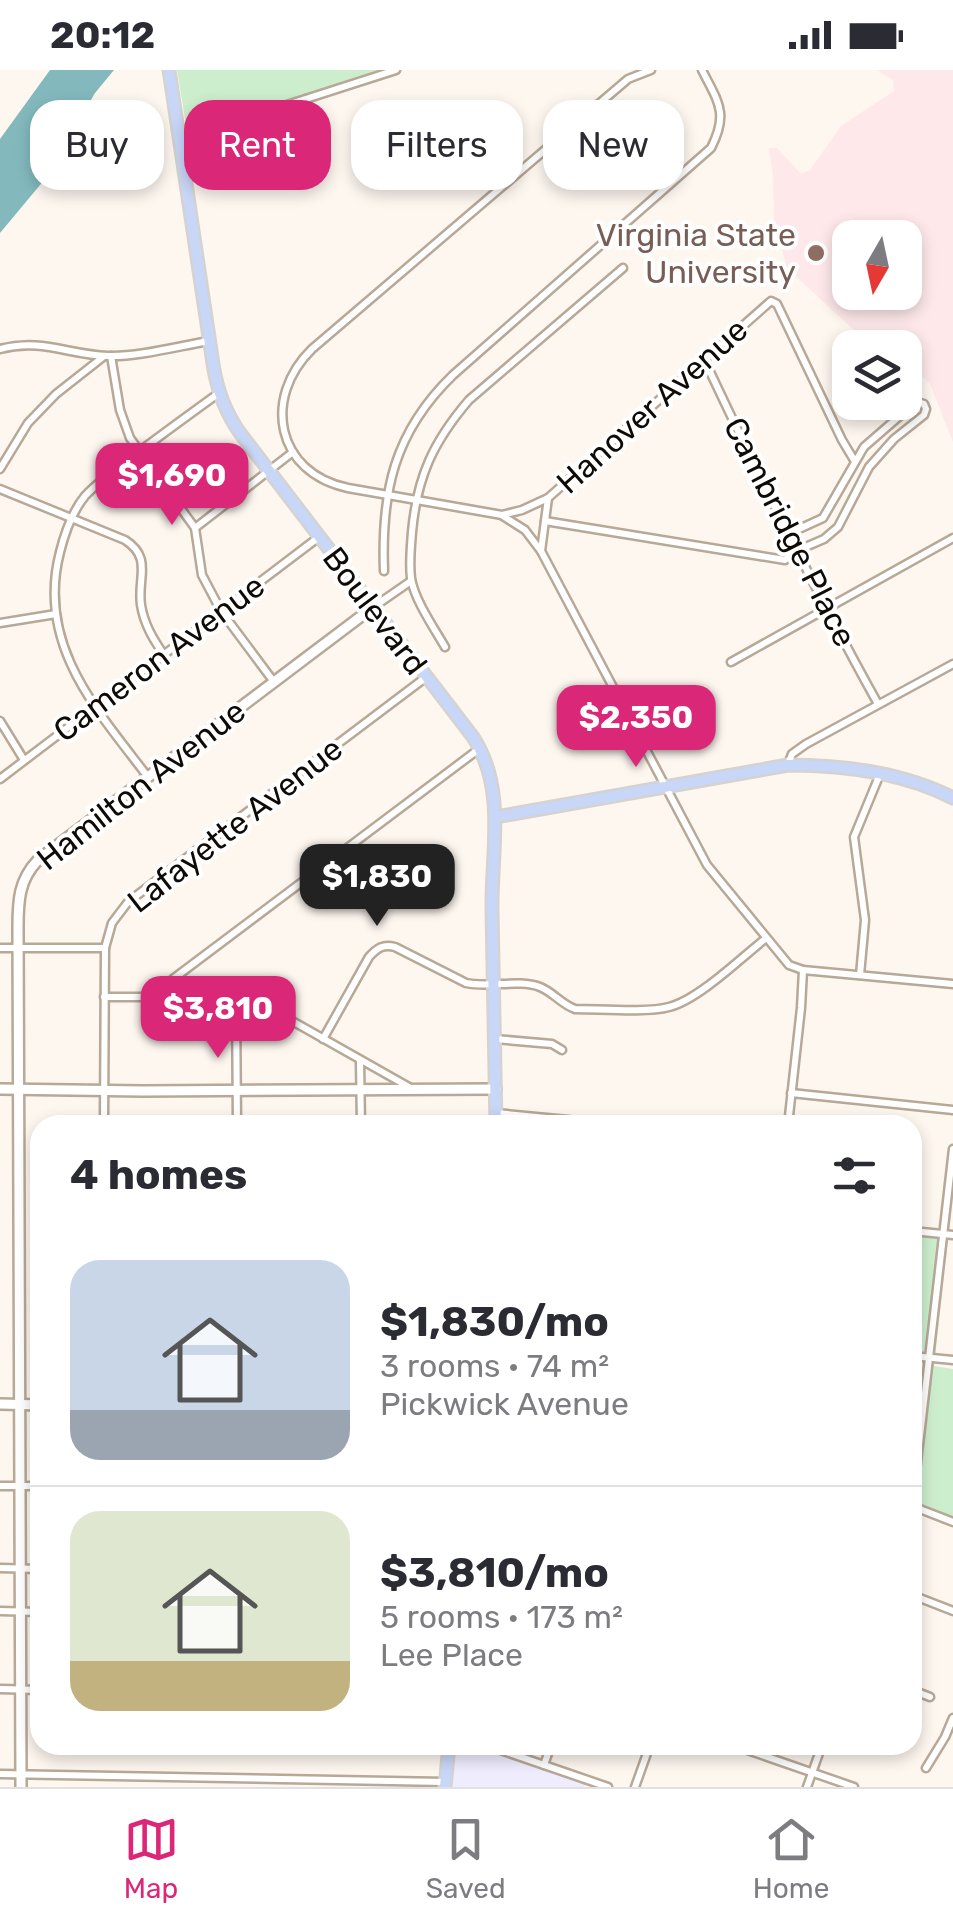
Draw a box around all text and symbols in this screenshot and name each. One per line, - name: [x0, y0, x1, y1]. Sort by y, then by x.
- text: 20:12: [50, 12, 155, 58]
- chip: Buy: [30, 100, 164, 190]
- chip: Rent: [184, 100, 331, 190]
- chip: Filters: [351, 100, 523, 190]
- chip: New: [543, 100, 684, 190]
- place label: Virginia State University: [596, 216, 796, 291]
- north arrow: [832, 220, 922, 310]
- map controls: [832, 220, 922, 420]
- marker: Virginia State University: [805, 242, 827, 264]
- street label: Hanover Avenue: [549, 310, 755, 502]
- button: layers: [832, 330, 922, 420]
- street label: Cambridge Place: [716, 411, 864, 653]
- pin: $1,690: [91, 443, 253, 528]
- text: $1,690: [117, 456, 227, 494]
- street label: Boulevard: [315, 540, 435, 682]
- street label: Cameron Avenue: [46, 566, 272, 750]
- pin: $2,350: [555, 685, 717, 770]
- street label: Hamilton Avenue: [29, 692, 253, 878]
- text: $2,350: [579, 698, 693, 736]
- street label: Lafayette Avenue: [120, 729, 350, 921]
- pin: $1,830: [296, 844, 458, 929]
- text: $1,830: [322, 857, 432, 895]
- pin: $3,810: [137, 976, 299, 1061]
- text: $3,810: [163, 989, 273, 1027]
- icon: filters: [827, 1148, 882, 1203]
- text: 4 homes: [70, 1150, 247, 1200]
- text: $1,830/mo: [380, 1297, 609, 1347]
- icon: home: [150, 1300, 270, 1420]
- text: 3 rooms · 74 m²: [380, 1347, 609, 1385]
- text: Pickwick Avenue: [380, 1385, 629, 1423]
- text: $3,810/mo: [380, 1548, 609, 1598]
- icon: home: [150, 1551, 270, 1671]
- text: 5 rooms · 173 m²: [380, 1598, 623, 1636]
- text: Lee Place: [380, 1636, 523, 1674]
- tab: Map: [124, 1812, 179, 1905]
- tab: Saved: [426, 1812, 506, 1905]
- tab: Home: [753, 1812, 829, 1905]

